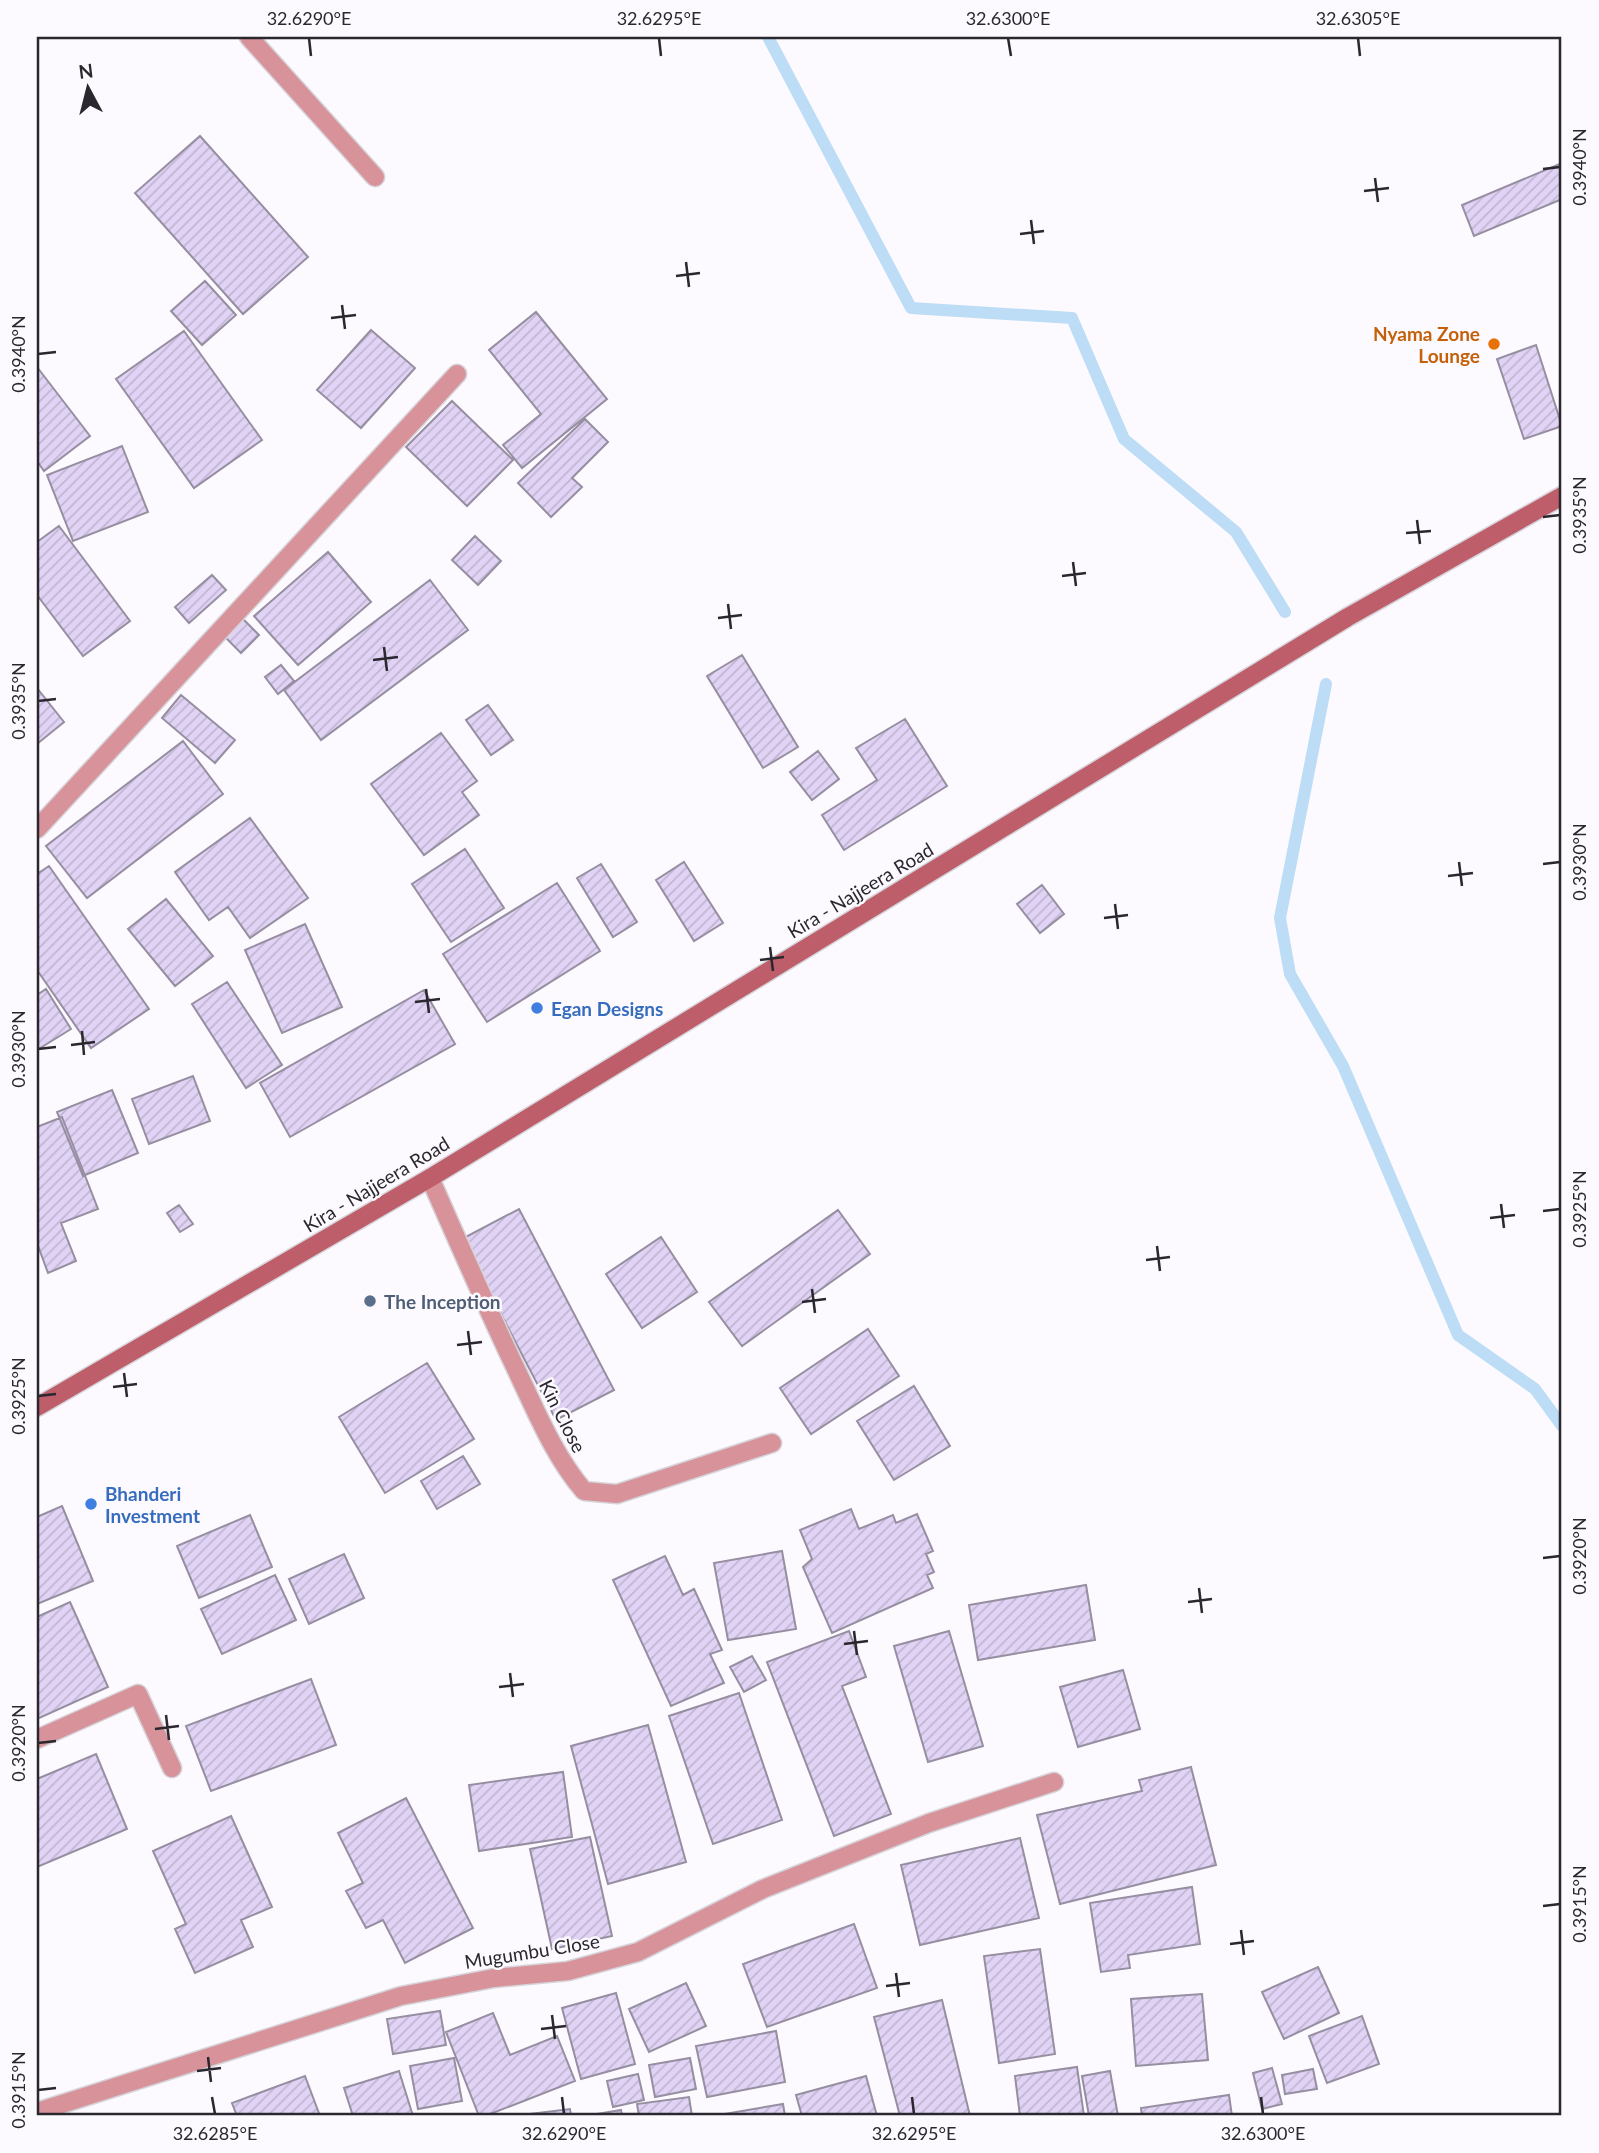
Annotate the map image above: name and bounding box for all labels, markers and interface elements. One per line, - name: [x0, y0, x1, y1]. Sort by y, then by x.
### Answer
- text: 32.6290°E: [267, 7, 351, 29]
- text: 32.6295°E: [617, 7, 701, 29]
- text: 32.6300°E: [966, 7, 1050, 29]
- text: 32.6305°E: [1316, 7, 1400, 29]
- north arrow: [52, 52, 122, 122]
- text: N: [77, 58, 95, 83]
- text: 0.3940°N: [1568, 128, 1590, 206]
- text: 0.3940°N: [7, 315, 29, 393]
- place label: Nyama Zone Lounge: [1373, 322, 1480, 367]
- marker: Nyama Zone Lounge: [1486, 336, 1502, 352]
- text: 0.3935°N: [1568, 476, 1590, 554]
- text: 0.3935°N: [7, 662, 29, 740]
- text: 0.3930°N: [1568, 823, 1590, 901]
- street label: Kira - Najjeera Road: [783, 837, 937, 943]
- place label: Egan Designs: [551, 997, 663, 1020]
- marker: Egan Designs: [529, 1000, 545, 1016]
- text: 0.3930°N: [7, 1010, 29, 1088]
- street label: Kira - Najjeera Road: [299, 1131, 453, 1237]
- text: 0.3925°N: [1568, 1170, 1590, 1248]
- place label: The Inception: [384, 1290, 501, 1313]
- marker: The Inception: [362, 1293, 378, 1309]
- text: 0.3925°N: [7, 1357, 29, 1435]
- street label: Kin Close: [535, 1376, 591, 1456]
- place label: Bhanderi Investment: [105, 1482, 200, 1527]
- marker: Bhanderi Investment: [83, 1496, 99, 1512]
- text: 0.3920°N: [1568, 1517, 1590, 1595]
- text: 0.3920°N: [7, 1704, 29, 1782]
- text: 0.3915°N: [1568, 1865, 1590, 1943]
- street label: Mugumbu Close: [463, 1929, 601, 1973]
- text: 0.3915°N: [7, 2051, 29, 2129]
- text: 32.6285°E: [173, 2122, 257, 2144]
- text: 32.6290°E: [522, 2122, 606, 2144]
- text: 32.6295°E: [872, 2122, 956, 2144]
- text: 32.6300°E: [1221, 2122, 1305, 2144]

